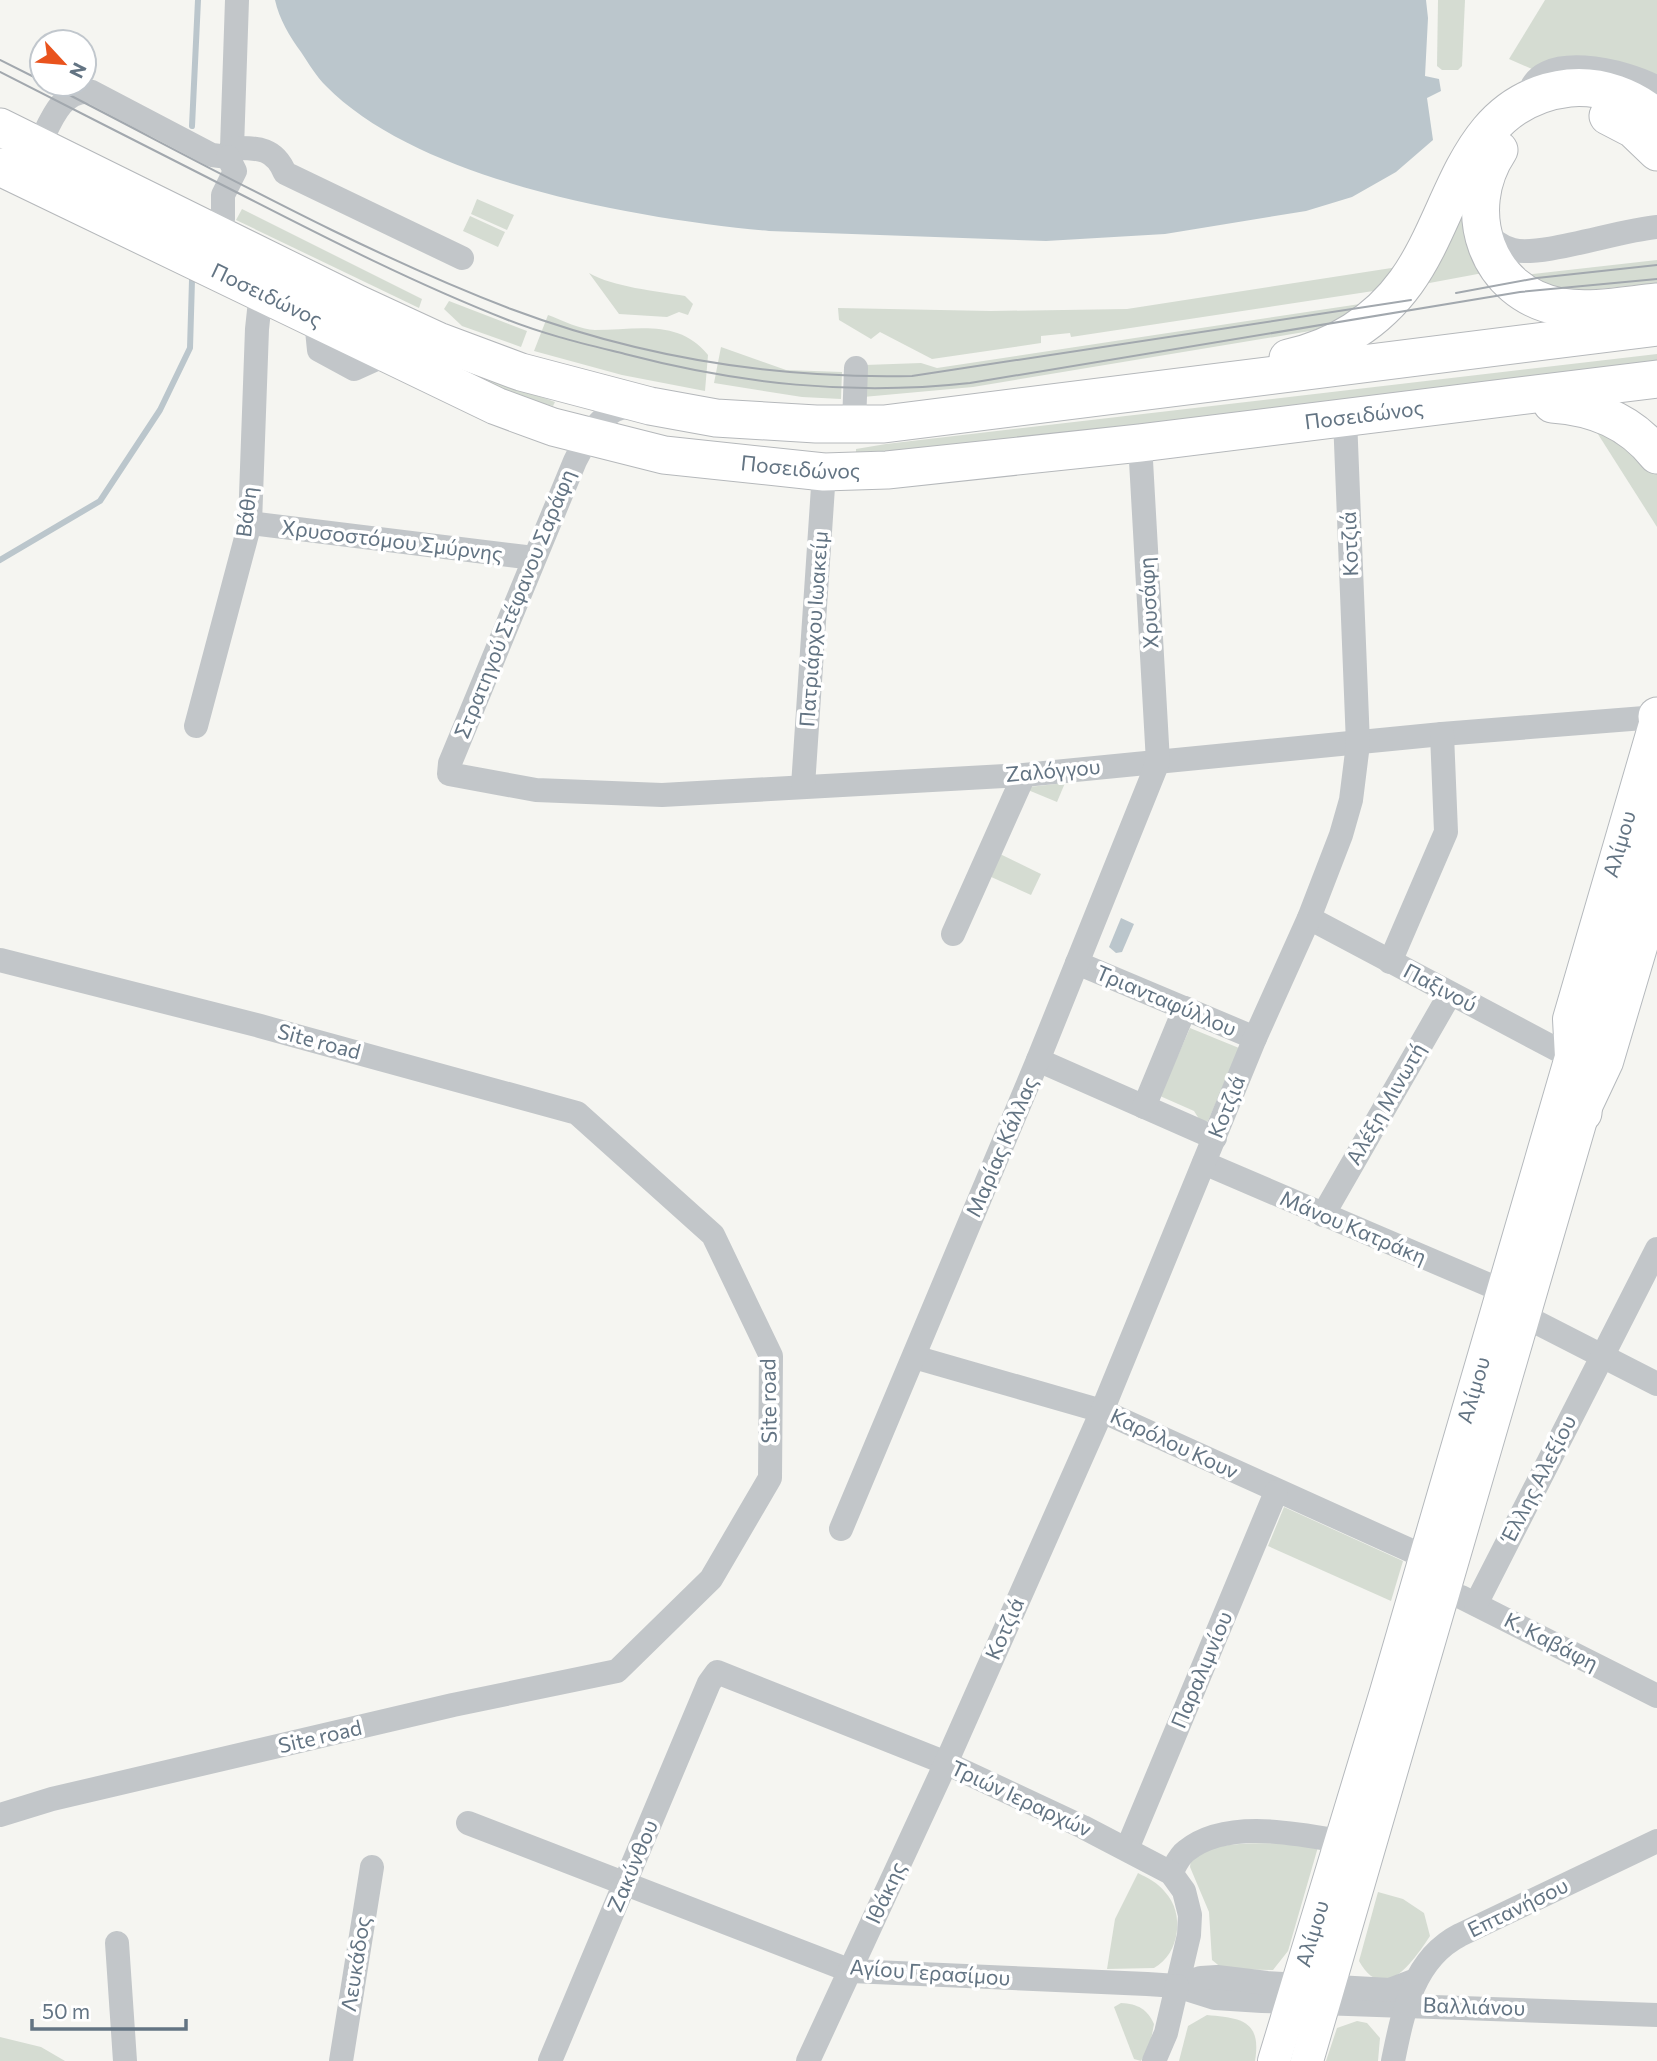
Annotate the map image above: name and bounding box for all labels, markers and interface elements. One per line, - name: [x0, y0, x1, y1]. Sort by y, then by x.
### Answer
- north arrow: [28, 28, 98, 98]
- text: N: [65, 59, 92, 82]
- street label: Ποσειδώνος: [208, 257, 327, 331]
- street label: Ποσειδώνος: [1303, 394, 1425, 434]
- street label: Ποσειδώνος: [740, 449, 861, 483]
- street label: Στρατηγού Στέφανου Σαράφη: [448, 465, 579, 741]
- street label: Βάθη: [230, 485, 261, 539]
- street label: Κοτζιά: [1335, 511, 1362, 577]
- street label: Χρυσοστόμου Σμύρνης: [280, 514, 504, 565]
- street label: Πατριάρχου Ιωακείμ: [793, 530, 832, 728]
- street label: Χρυσάφη: [1133, 557, 1162, 649]
- street label: Ζαλόγγου: [1004, 753, 1101, 786]
- street label: Αλίμου: [1597, 808, 1640, 880]
- street label: Παξινού: [1400, 957, 1481, 1016]
- street label: Τριανταφύλλου: [1093, 959, 1240, 1040]
- street label: Site road: [275, 1017, 364, 1064]
- street label: Αλέξη Μινωτή: [1340, 1038, 1430, 1169]
- street label: Μαρίας Κάλλας: [960, 1072, 1041, 1220]
- street label: Κοτζιά: [1202, 1072, 1249, 1141]
- street label: Μάνου Κατράκη: [1277, 1185, 1431, 1269]
- street label: Αλίμου: [1451, 1353, 1494, 1426]
- street label: Site road: [754, 1358, 781, 1444]
- street label: Καρόλου Κουν: [1107, 1402, 1243, 1483]
- street label: Έλλης Αλεξίου: [1494, 1411, 1580, 1548]
- street label: Κοτζιά: [979, 1594, 1028, 1663]
- street label: Κ. Καβάφη: [1501, 1606, 1603, 1675]
- street label: Παραλιμνίου: [1165, 1607, 1236, 1732]
- street label: Site road: [275, 1714, 364, 1757]
- street label: Τριών Ιεραρχών: [948, 1754, 1096, 1841]
- street label: Ζακύνθου: [601, 1816, 662, 1915]
- street label: Ιθάκης: [860, 1858, 910, 1927]
- street label: Επτανήσου: [1463, 1872, 1572, 1942]
- street label: Αλίμου: [1289, 1897, 1333, 1970]
- street label: Λευκάδος: [335, 1914, 374, 2013]
- street label: Αγίου Γερασίμου: [849, 1953, 1011, 1990]
- scale bar: [32, 1988, 186, 2032]
- street label: Βαλλιάνου: [1422, 1991, 1526, 2020]
- text: 50 m: [42, 1998, 90, 2023]

